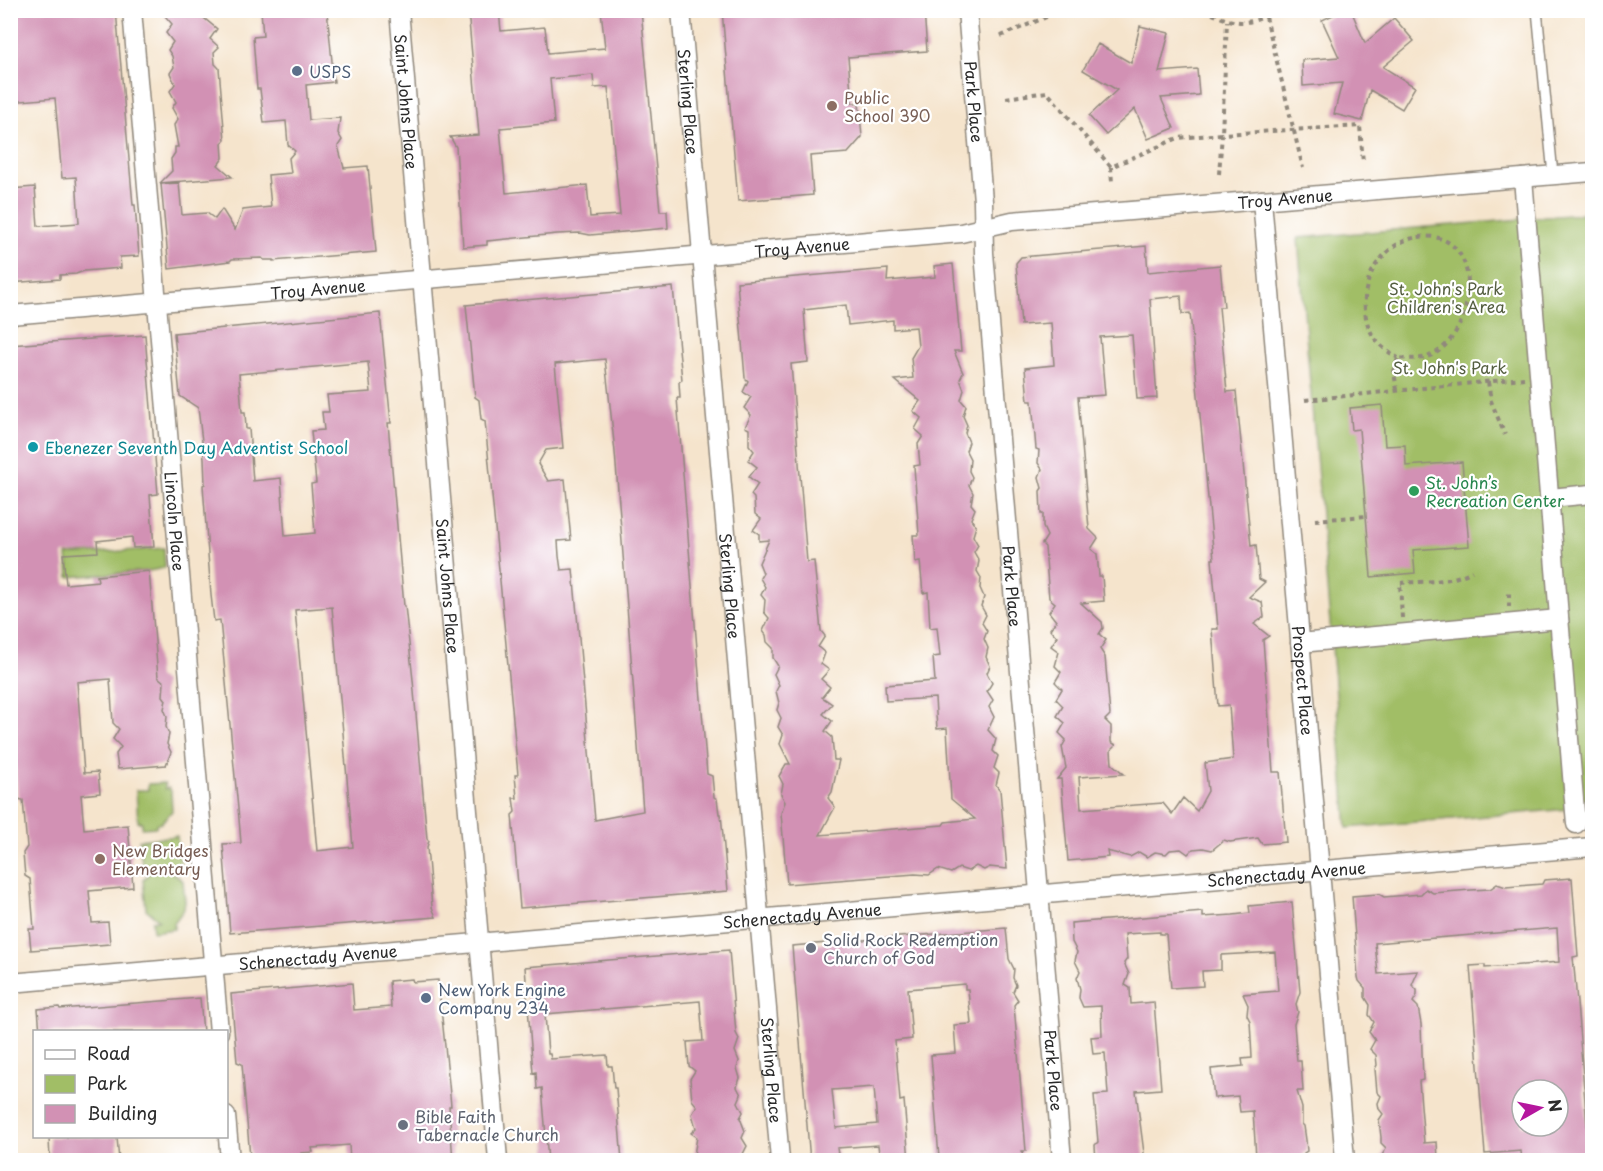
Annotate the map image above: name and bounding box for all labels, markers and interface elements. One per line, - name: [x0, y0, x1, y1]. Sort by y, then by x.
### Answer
- street label: Saint Johns Place: [389, 33, 425, 170]
- street label: Sterling Place: [672, 48, 705, 155]
- place label: USPS: [309, 59, 351, 83]
- street label: Park Place: [959, 60, 990, 143]
- marker: USPS: [290, 64, 304, 78]
- place label: Public School 390: [844, 85, 930, 127]
- marker: Public School 390: [825, 99, 839, 113]
- street label: Troy Avenue: [1237, 182, 1334, 214]
- street label: Troy Avenue: [753, 231, 851, 263]
- street label: Troy Avenue: [269, 272, 367, 305]
- park label: St. John's Park Children's Area: [1387, 276, 1505, 318]
- park label: St. John's Park: [1393, 355, 1507, 379]
- place label: Ebenezer Seventh Day Adventist School: [45, 435, 348, 459]
- marker: Ebenezer Seventh Day Adventist School: [26, 440, 40, 454]
- street label: Lincoln Place: [159, 470, 192, 572]
- place label: St. John’s Recreation Center: [1426, 470, 1565, 512]
- marker: St. John’s Recreation Center: [1407, 484, 1421, 498]
- street label: Saint Johns Place: [431, 517, 466, 654]
- street label: Sterling Place: [714, 532, 747, 640]
- street label: Park Place: [997, 544, 1028, 628]
- street label: Prospect Place: [1287, 624, 1320, 736]
- place label: New Bridges Elementary: [112, 838, 208, 880]
- marker: New Bridges Elementary: [93, 852, 107, 866]
- street label: Schenectady Avenue: [1206, 854, 1367, 892]
- street label: Schenectady Avenue: [722, 896, 883, 934]
- place label: Solid Rock Redemption Church of God: [823, 927, 998, 969]
- street label: Schenectady Avenue: [238, 938, 398, 975]
- marker: Solid Rock Redemption Church of God: [804, 941, 818, 955]
- place label: New York Engine Company 234: [438, 977, 566, 1019]
- marker: New York Engine Company 234: [419, 991, 433, 1005]
- street label: Sterling Place: [756, 1016, 789, 1124]
- street label: Park Place: [1039, 1029, 1070, 1112]
- legend: [33, 1030, 228, 1138]
- text: Road: [87, 1039, 131, 1066]
- text: Park: [87, 1069, 127, 1096]
- north arrow: [1510, 1078, 1570, 1138]
- text: N: [1543, 1097, 1569, 1114]
- text: Building: [87, 1099, 157, 1126]
- place label: Bible Faith Tabernacle Church: [415, 1104, 559, 1146]
- marker: Bible Faith Tabernacle Church: [396, 1118, 410, 1132]

